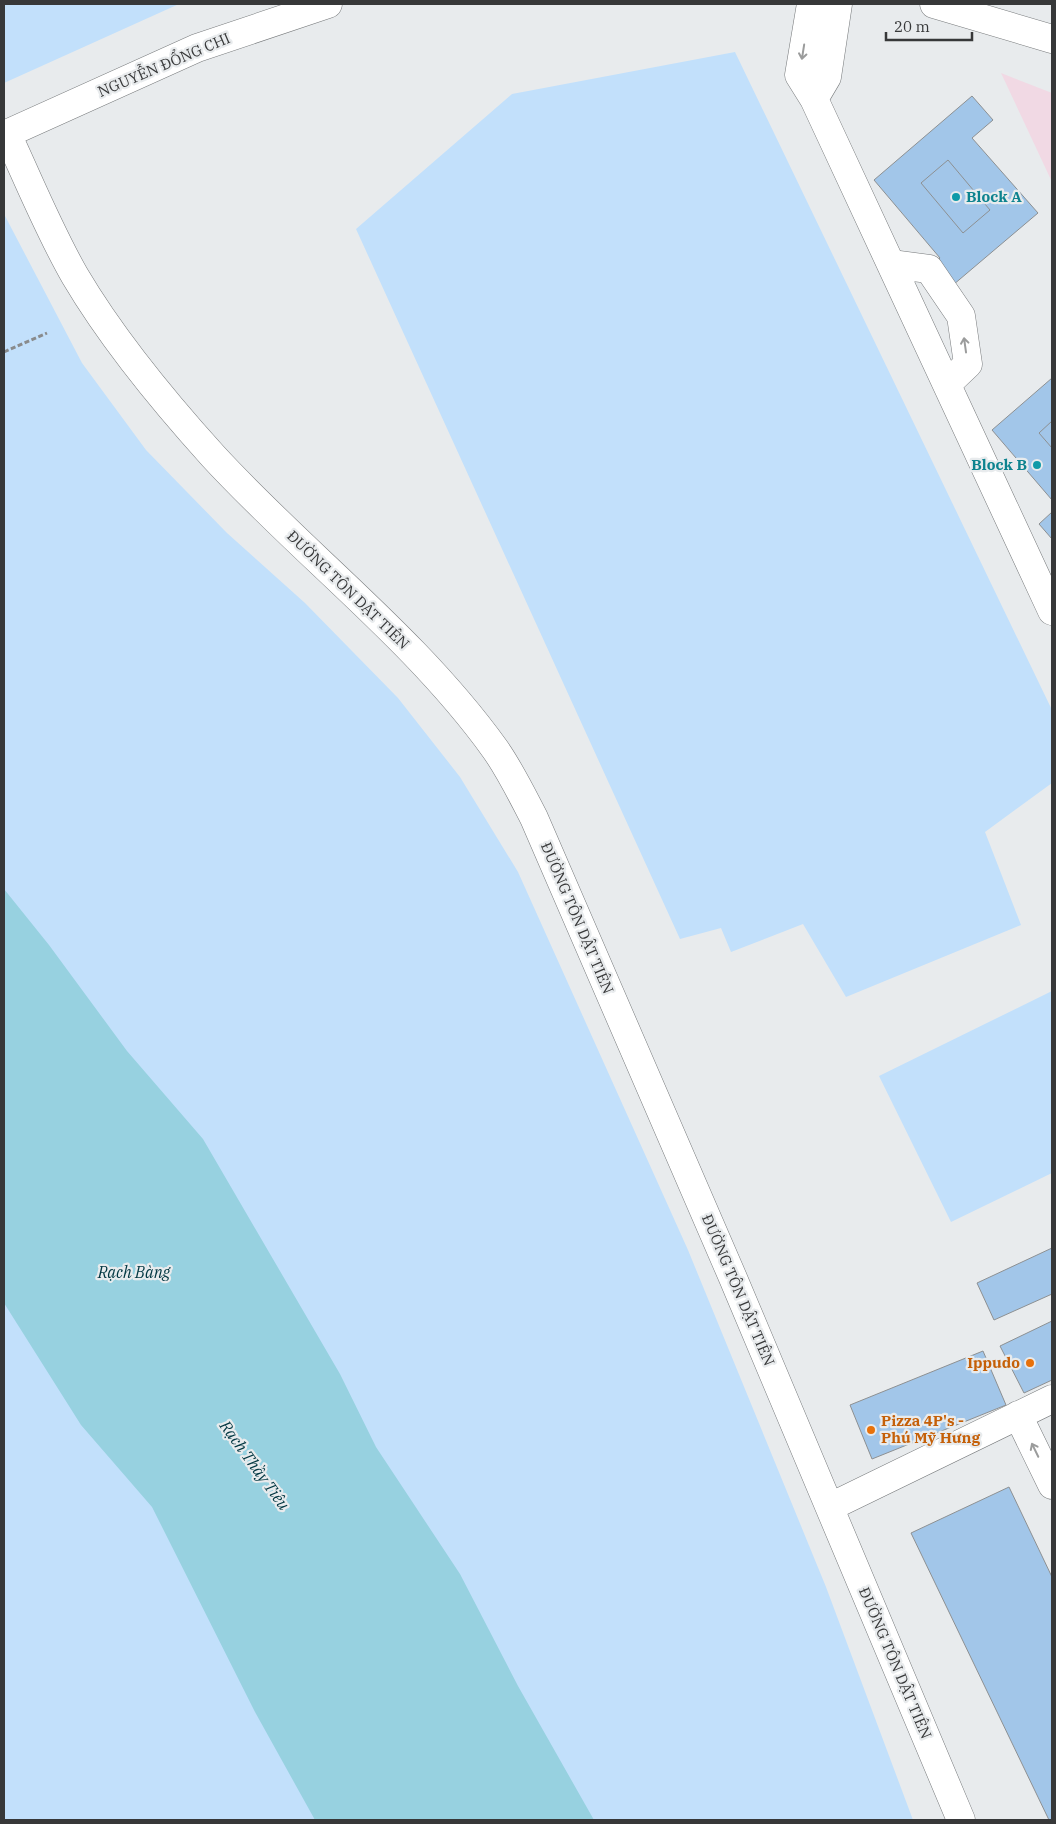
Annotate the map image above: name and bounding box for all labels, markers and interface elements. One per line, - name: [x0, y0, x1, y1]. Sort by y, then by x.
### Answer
- scale bar: [886, 10, 972, 42]
- text: 20 m: [894, 17, 930, 36]
- street label: NGUYỄN ĐỔNG CHI: [94, 27, 233, 101]
- one-way arrow: [798, 44, 808, 60]
- place label: Block A: [966, 187, 1022, 206]
- marker: Block A: [950, 191, 962, 203]
- one-way arrow: [960, 337, 970, 353]
- place label: Block B: [971, 455, 1027, 474]
- marker: Block B: [1031, 459, 1043, 471]
- street label: ĐƯỜNG TÔN DẬT TIÊN: [283, 526, 414, 653]
- street label: ĐƯỜNG TÔN DẬT TIÊN: [537, 839, 618, 997]
- street label: ĐƯỜNG TÔN DẬT TIÊN: [698, 1211, 779, 1369]
- water label: Rạch Bàng: [97, 1262, 171, 1282]
- place label: Ippudo: [967, 1353, 1020, 1372]
- marker: Ippudo: [1024, 1357, 1036, 1369]
- place label: Pizza 4P's - Phú Mỹ Hưng: [881, 1411, 980, 1447]
- water label: Rạch Thầy Tiêu: [215, 1416, 294, 1514]
- marker: Pizza 4P's - Phú Mỹ Hưng: [865, 1424, 877, 1436]
- one-way arrow: [1030, 1443, 1039, 1458]
- street label: ĐƯỜNG TÔN DẬT TIÊN: [855, 1584, 936, 1742]

